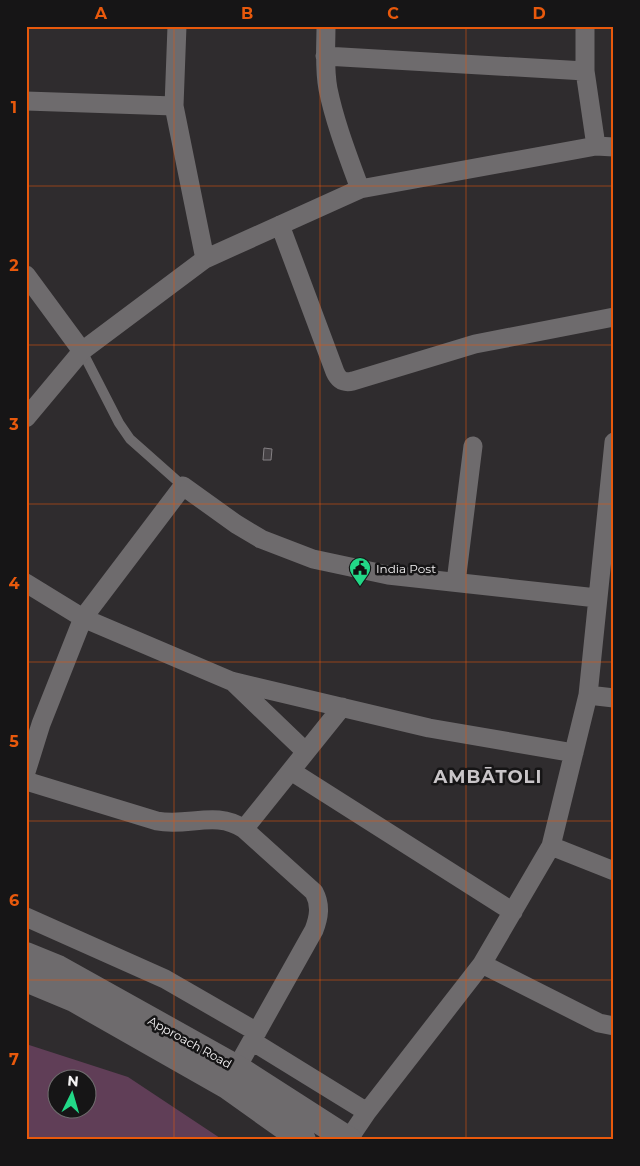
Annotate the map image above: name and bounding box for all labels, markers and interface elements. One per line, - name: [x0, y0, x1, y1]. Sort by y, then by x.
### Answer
- text: A: [94, 4, 108, 23]
- text: B: [241, 4, 253, 23]
- text: C: [387, 4, 399, 23]
- text: D: [532, 4, 546, 23]
- text: 1: [11, 98, 17, 117]
- text: 2: [9, 256, 19, 275]
- text: 3: [8, 415, 19, 434]
- public building icon: India Post: [348, 556, 372, 587]
- place label: India Post: [376, 561, 436, 576]
- text: 4: [8, 574, 20, 593]
- text: 5: [9, 732, 19, 751]
- district label: AMBĀTOLI: [433, 766, 542, 788]
- text: 6: [9, 891, 19, 910]
- street label: Approach Road: [146, 1013, 234, 1071]
- text: 7: [9, 1050, 19, 1069]
- north arrow: [48, 1068, 98, 1118]
- text: N: [67, 1072, 80, 1091]

